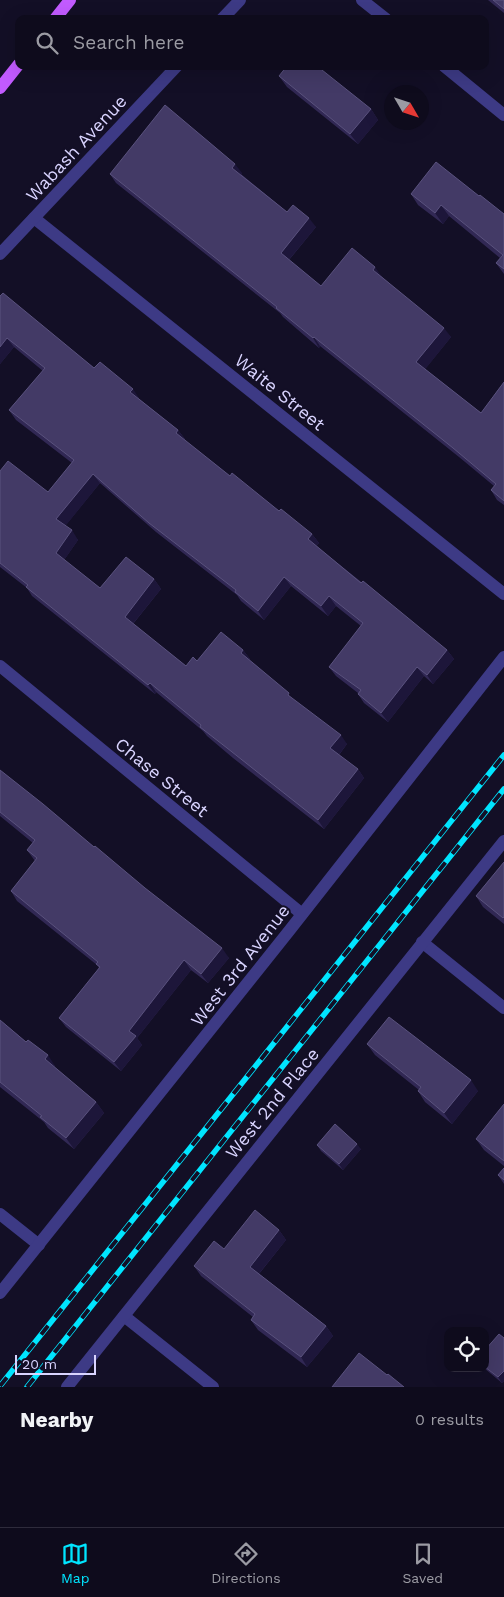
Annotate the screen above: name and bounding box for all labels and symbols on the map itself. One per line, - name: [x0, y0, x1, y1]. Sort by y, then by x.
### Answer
- north arrow: [384, 85, 429, 130]
- street label: Wabash Avenue: [21, 90, 131, 206]
- street label: Waite Street: [231, 349, 330, 435]
- street label: Chase Street: [111, 733, 213, 821]
- street label: West 3rd Avenue: [186, 900, 294, 1030]
- street label: West 2nd Place: [221, 1043, 323, 1163]
- scale bar: [15, 1352, 96, 1375]

